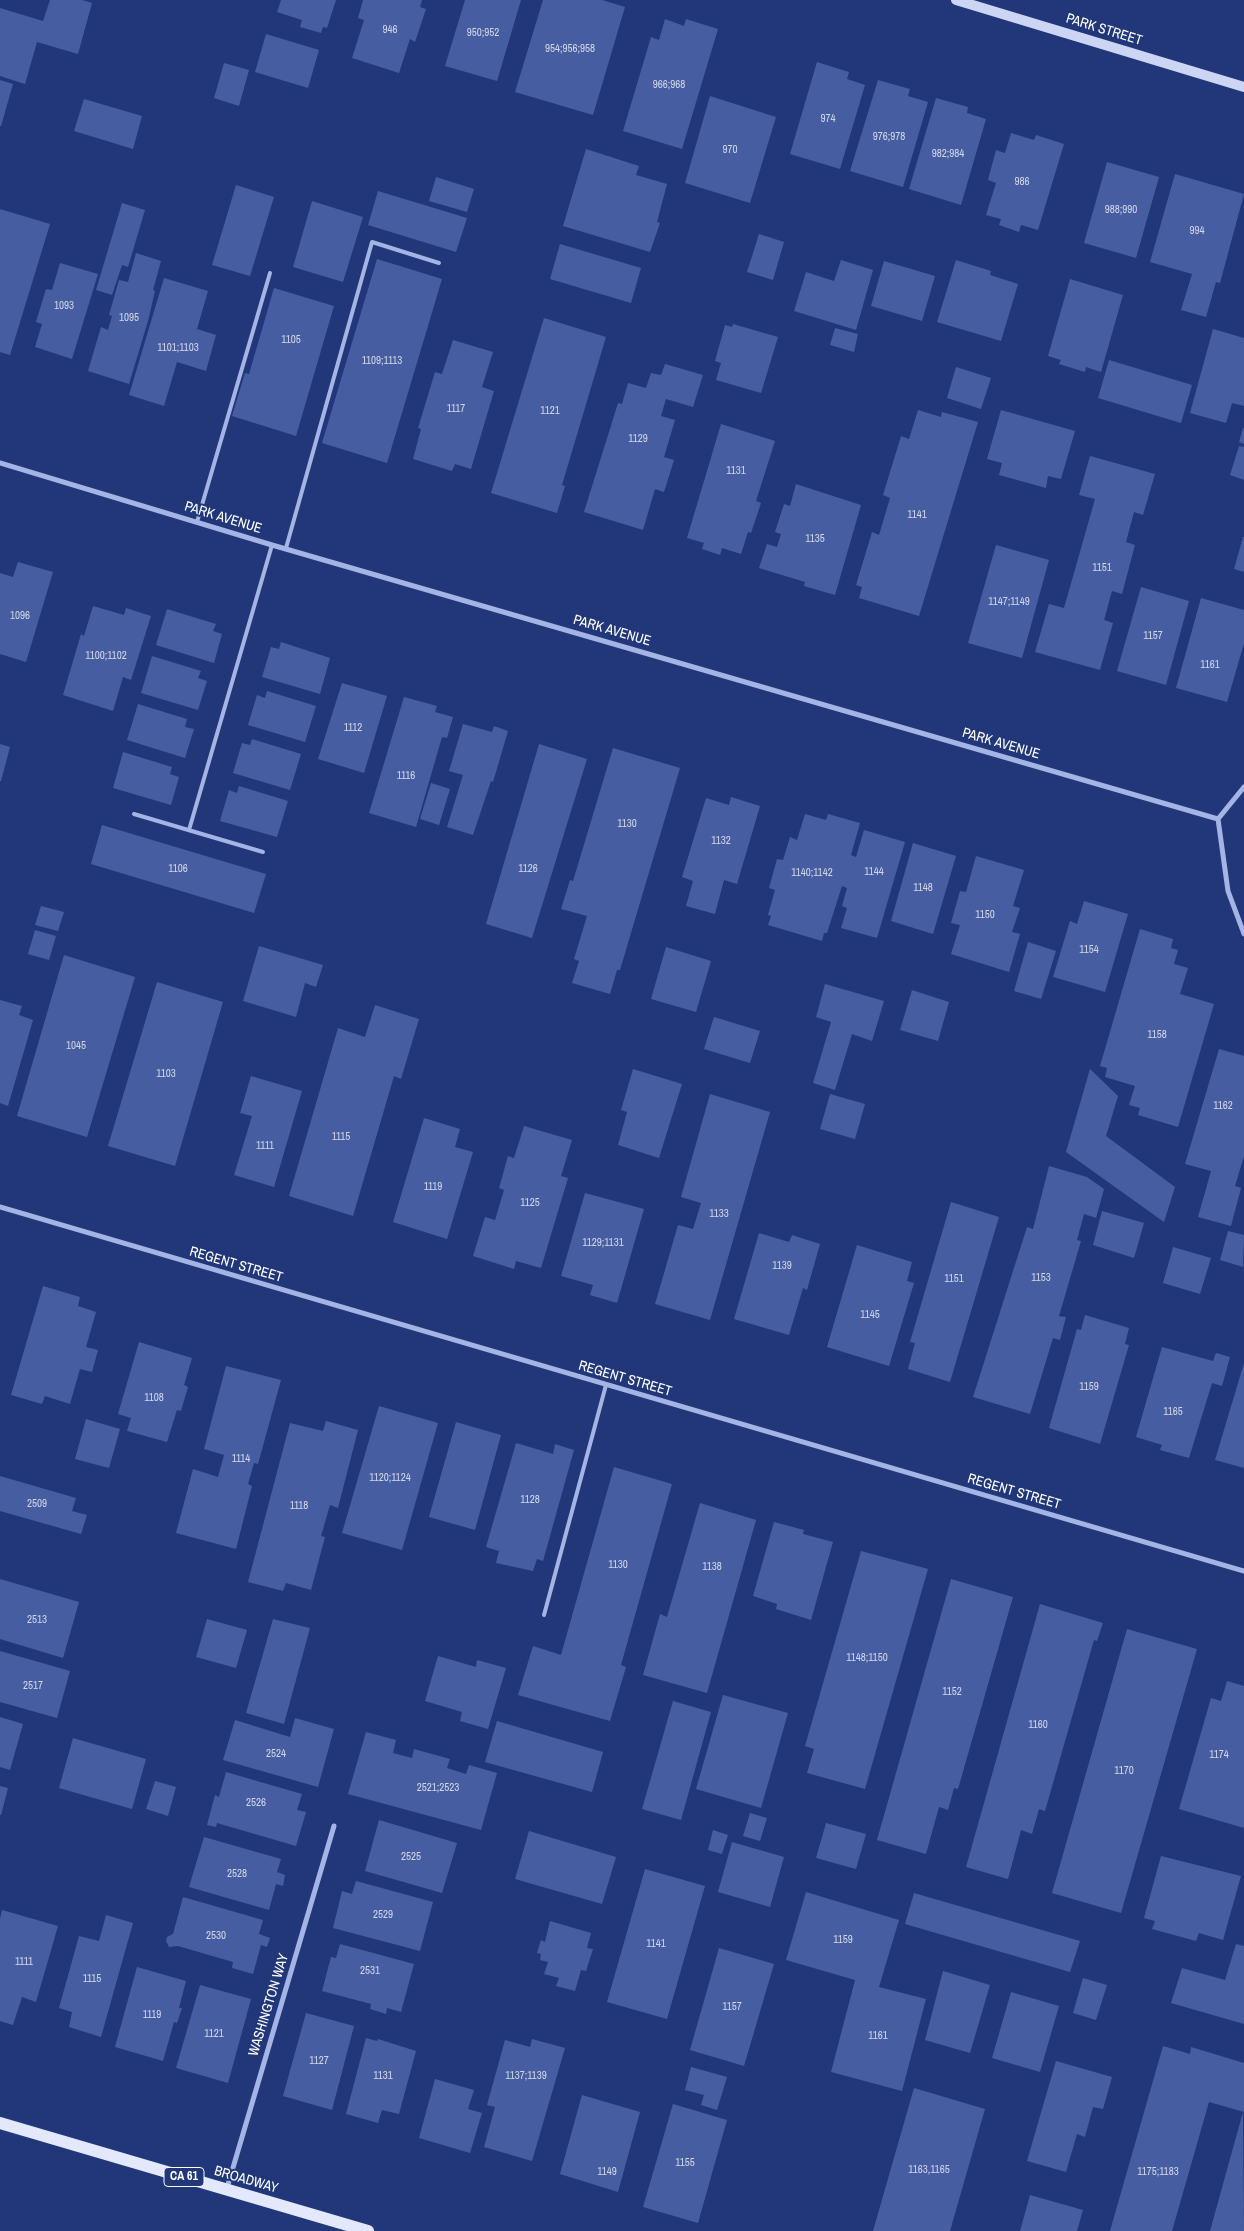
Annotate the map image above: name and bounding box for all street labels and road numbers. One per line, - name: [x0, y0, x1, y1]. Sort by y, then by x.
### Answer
- street label: PARK STREET: [1064, 10, 1144, 50]
- street label: PARK AVENUE: [182, 498, 264, 538]
- street label: PARK AVENUE: [571, 612, 653, 650]
- street label: PARK AVENUE: [960, 725, 1042, 763]
- street label: REGENT STREET: [187, 1244, 285, 1286]
- street label: REGENT STREET: [576, 1358, 674, 1400]
- street label: REGENT STREET: [965, 1471, 1063, 1513]
- street label: WASHINGTON WAY: [245, 1952, 293, 2058]
- street label: BROADWAY: [212, 2163, 280, 2197]
- road number: CA 61: [164, 2168, 204, 2186]

